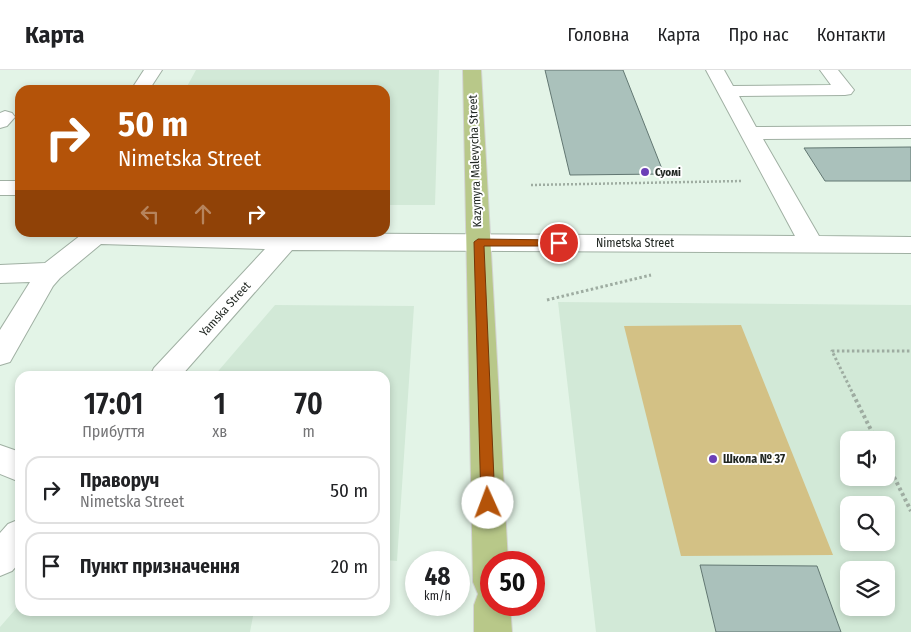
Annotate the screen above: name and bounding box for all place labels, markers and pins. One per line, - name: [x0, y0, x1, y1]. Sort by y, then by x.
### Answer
- marker: Суомі: [639, 166, 651, 178]
- place label: Суомі: [655, 166, 681, 179]
- pin: [538, 222, 580, 264]
- place label: Школа № 37: [723, 452, 785, 466]
- marker: Школа № 37: [707, 453, 719, 465]

